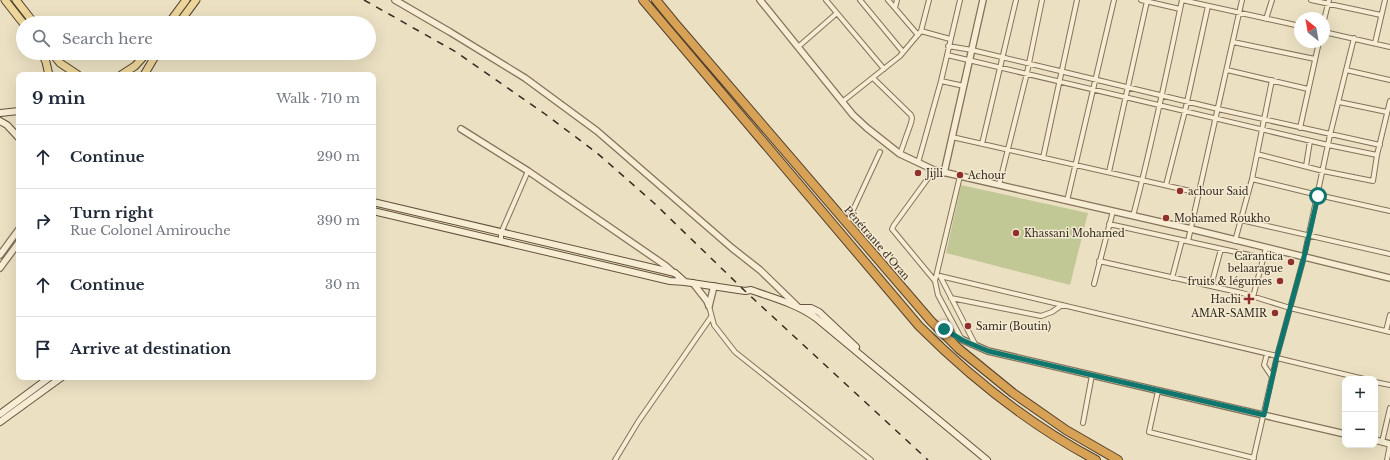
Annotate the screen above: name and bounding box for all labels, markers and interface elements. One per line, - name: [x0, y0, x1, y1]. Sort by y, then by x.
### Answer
- north arrow: [1294, 12, 1330, 48]
- search box: [16, 16, 376, 60]
- icon: search: [30, 27, 52, 49]
- text: Search here: [62, 29, 153, 48]
- text: 9 min: [32, 88, 85, 109]
- text: Walk · 710 m: [276, 90, 360, 107]
- icon: ahead: [32, 146, 54, 168]
- text: Continue: [70, 147, 145, 166]
- text: 290 m: [317, 148, 360, 165]
- place label: Jijli: [924, 167, 944, 180]
- marker: Jijli: [913, 168, 923, 178]
- place label: Achour: [967, 169, 1006, 182]
- marker: Achour: [955, 170, 965, 180]
- place label: achour Said: [1188, 185, 1249, 198]
- marker: achour Said: [1175, 186, 1185, 196]
- route start: [1309, 187, 1327, 205]
- text: Turn right: [70, 203, 153, 222]
- street label: Pénétrante d'Oran: [841, 203, 913, 283]
- icon: right: [32, 210, 54, 232]
- text: 390 m: [317, 212, 360, 229]
- place label: Mohamed Roukho: [1174, 212, 1271, 225]
- marker: Mohamed Roukho: [1161, 213, 1171, 223]
- text: Rue Colonel Amirouche: [70, 222, 231, 239]
- place label: Khassani Mohamed: [1024, 227, 1125, 240]
- marker: Khassani Mohamed: [1011, 228, 1021, 238]
- place label: Carantica belaarague: [1227, 250, 1283, 275]
- marker: Carantica belaarague: [1286, 257, 1296, 267]
- icon: ahead: [32, 274, 54, 296]
- text: Continue: [70, 275, 145, 294]
- place label: fruits & légumes: [1187, 275, 1272, 288]
- text: 30 m: [325, 276, 360, 293]
- marker: fruits & légumes: [1275, 276, 1285, 286]
- place label: Hachi: [1211, 293, 1242, 306]
- marker: Hachi: [1244, 294, 1254, 304]
- place label: AMAR-SAMIR: [1190, 307, 1268, 320]
- marker: AMAR-SAMIR: [1270, 308, 1280, 318]
- route end: [935, 320, 953, 338]
- place label: Samir (Boutin): [976, 320, 1051, 333]
- marker: Samir (Boutin): [963, 321, 973, 331]
- icon: arrive: [32, 338, 54, 360]
- text: Arrive at destination: [70, 339, 231, 358]
- map controls: [1342, 376, 1378, 448]
- button: +: [1342, 376, 1378, 412]
- button: −: [1342, 412, 1378, 448]

